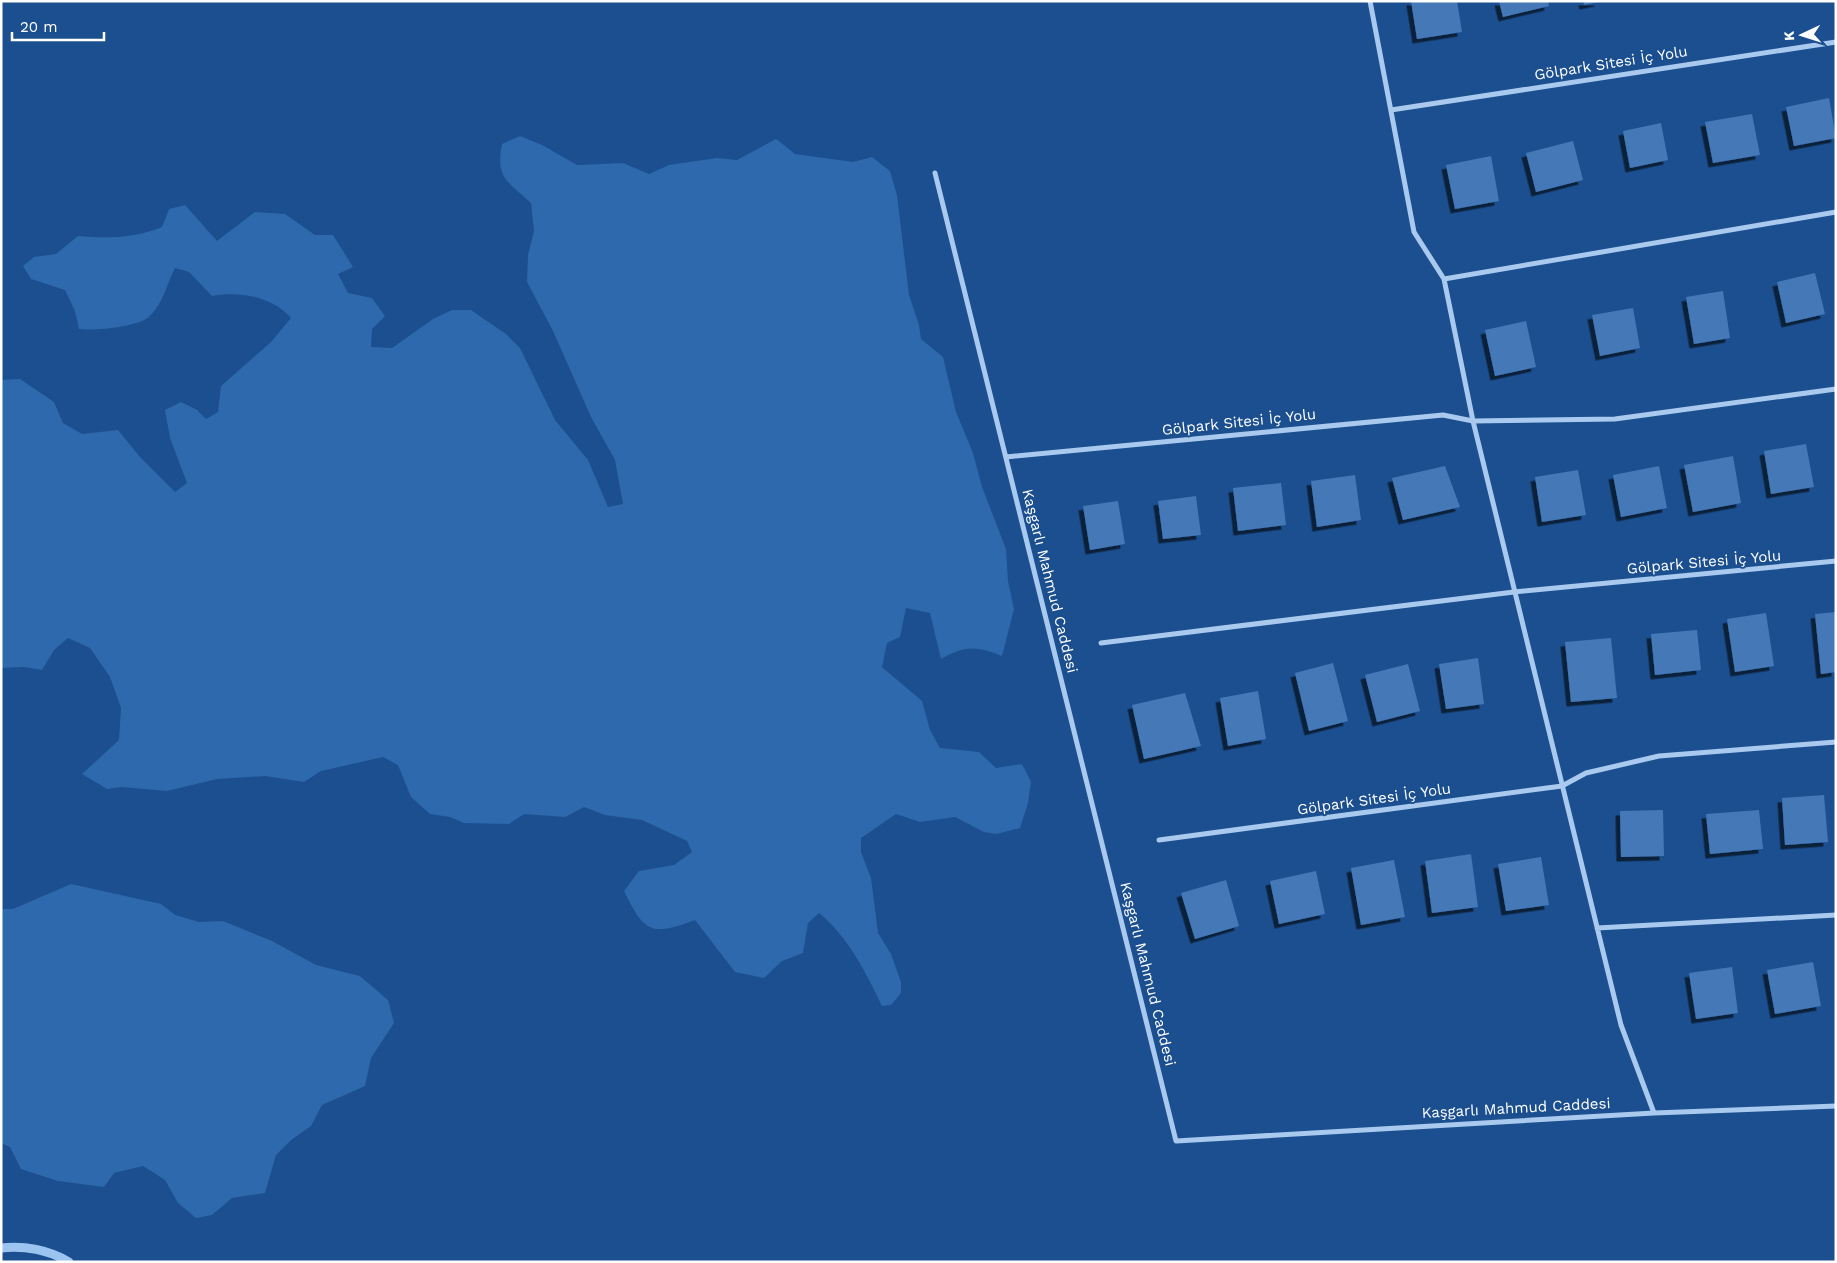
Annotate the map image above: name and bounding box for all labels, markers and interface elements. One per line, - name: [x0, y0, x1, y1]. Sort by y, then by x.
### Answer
- scale bar: [12, 10, 105, 42]
- north arrow: [1777, 10, 1827, 60]
- text: 20 m: [20, 18, 58, 36]
- text: K: [1781, 30, 1797, 41]
- street label: Gölpark Sitesi İç Yolu: [1533, 42, 1689, 84]
- street label: Gölpark Sitesi İç Yolu: [1161, 405, 1317, 439]
- street label: Kaşgarlı Mahmud Caddesi: [1018, 487, 1082, 675]
- street label: Gölpark Sitesi İç Yolu: [1626, 546, 1782, 578]
- street label: Gölpark Sitesi İç Yolu: [1296, 779, 1452, 819]
- street label: Kaşgarlı Mahmud Caddesi: [1116, 880, 1180, 1068]
- street label: Kaşgarlı Mahmud Caddesi: [1421, 1094, 1611, 1122]

